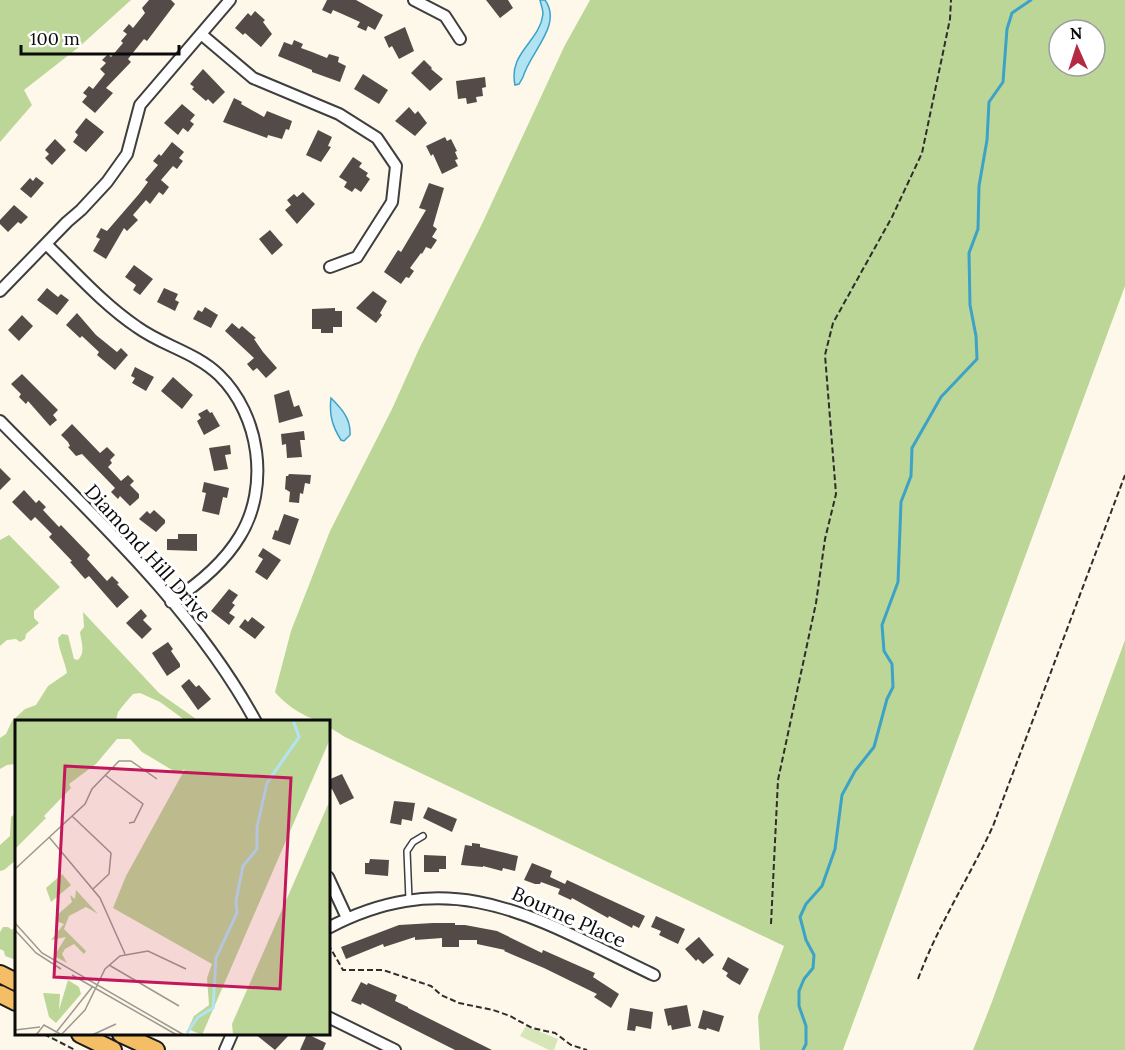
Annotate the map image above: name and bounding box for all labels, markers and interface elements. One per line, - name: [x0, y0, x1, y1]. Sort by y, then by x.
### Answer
- scale bar: [21, 18, 178, 56]
- north arrow: [1047, 18, 1107, 78]
- text: N: [1070, 23, 1083, 43]
- text: 100 m: [30, 27, 80, 50]
- street label: Diamond Hill Drive: [80, 479, 217, 627]
- inset map: [15, 720, 330, 1035]
- street label: Bourne Place: [508, 880, 630, 953]

